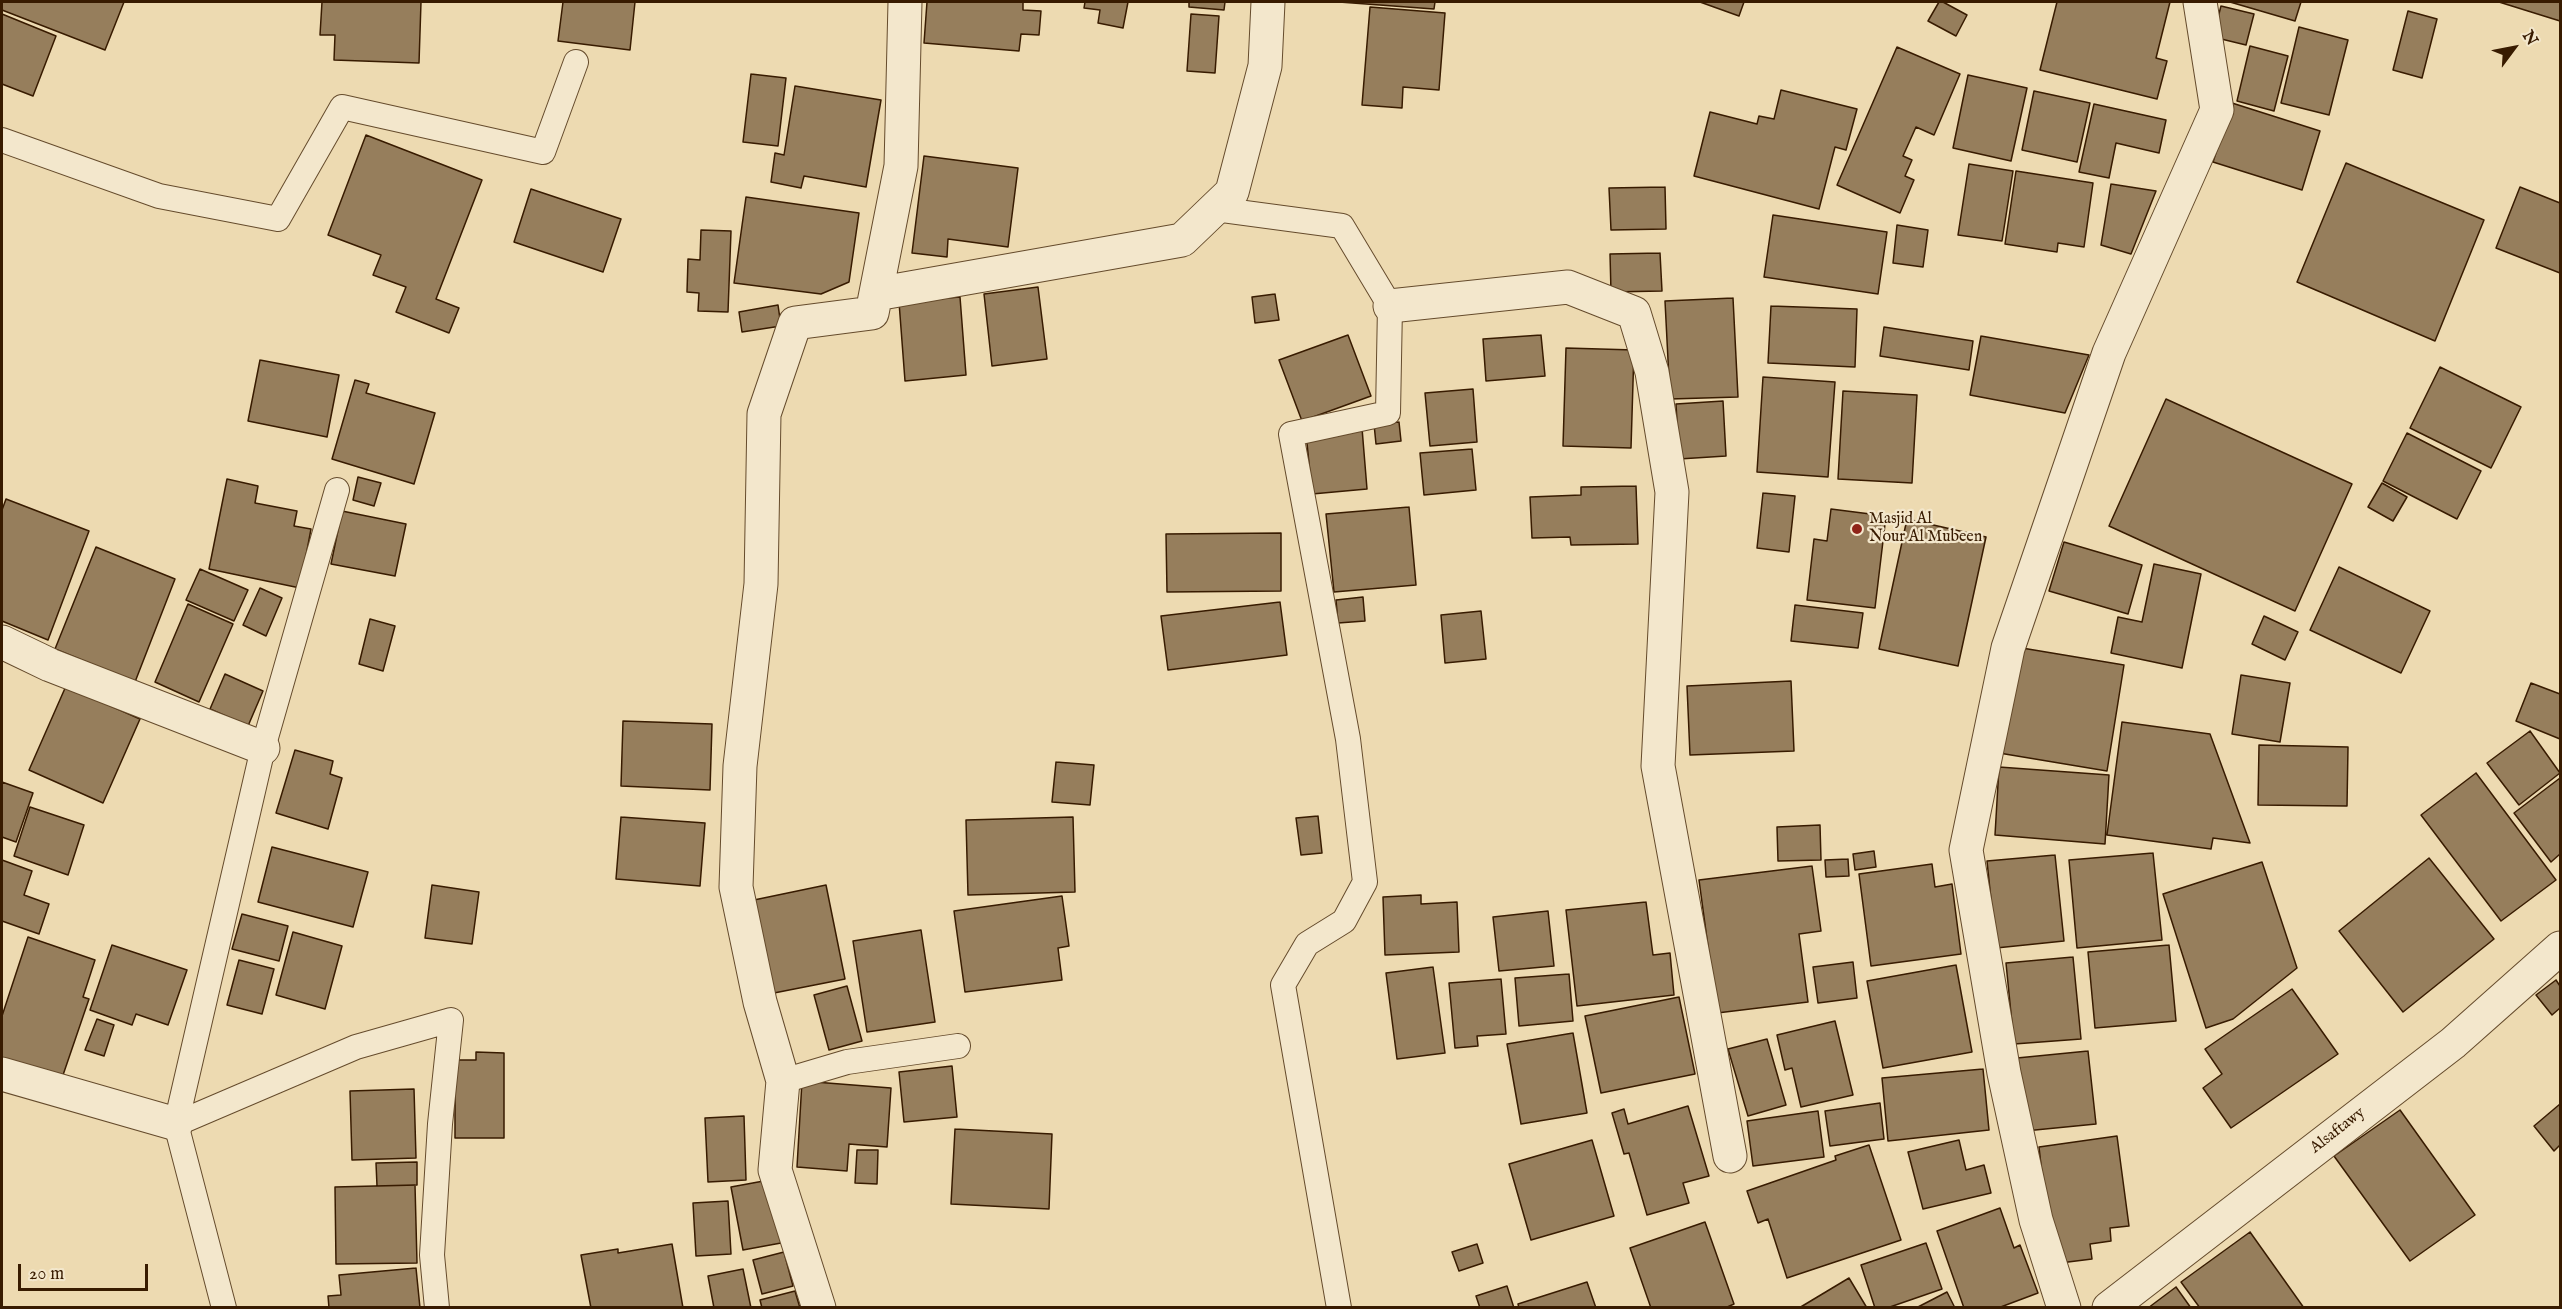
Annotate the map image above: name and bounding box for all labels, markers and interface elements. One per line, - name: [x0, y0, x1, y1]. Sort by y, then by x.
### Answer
- north arrow: [2484, 18, 2544, 78]
- text: N: [2517, 27, 2541, 50]
- place label: Masjid Al Nour Al Mubeen: [1869, 510, 1982, 548]
- marker: Masjid Al Nour Al Mubeen: [1850, 522, 1864, 536]
- street label: Alsaftawy: [2307, 1104, 2369, 1158]
- scale bar: [21, 1252, 152, 1290]
- text: 20 m: [29, 1263, 64, 1286]

